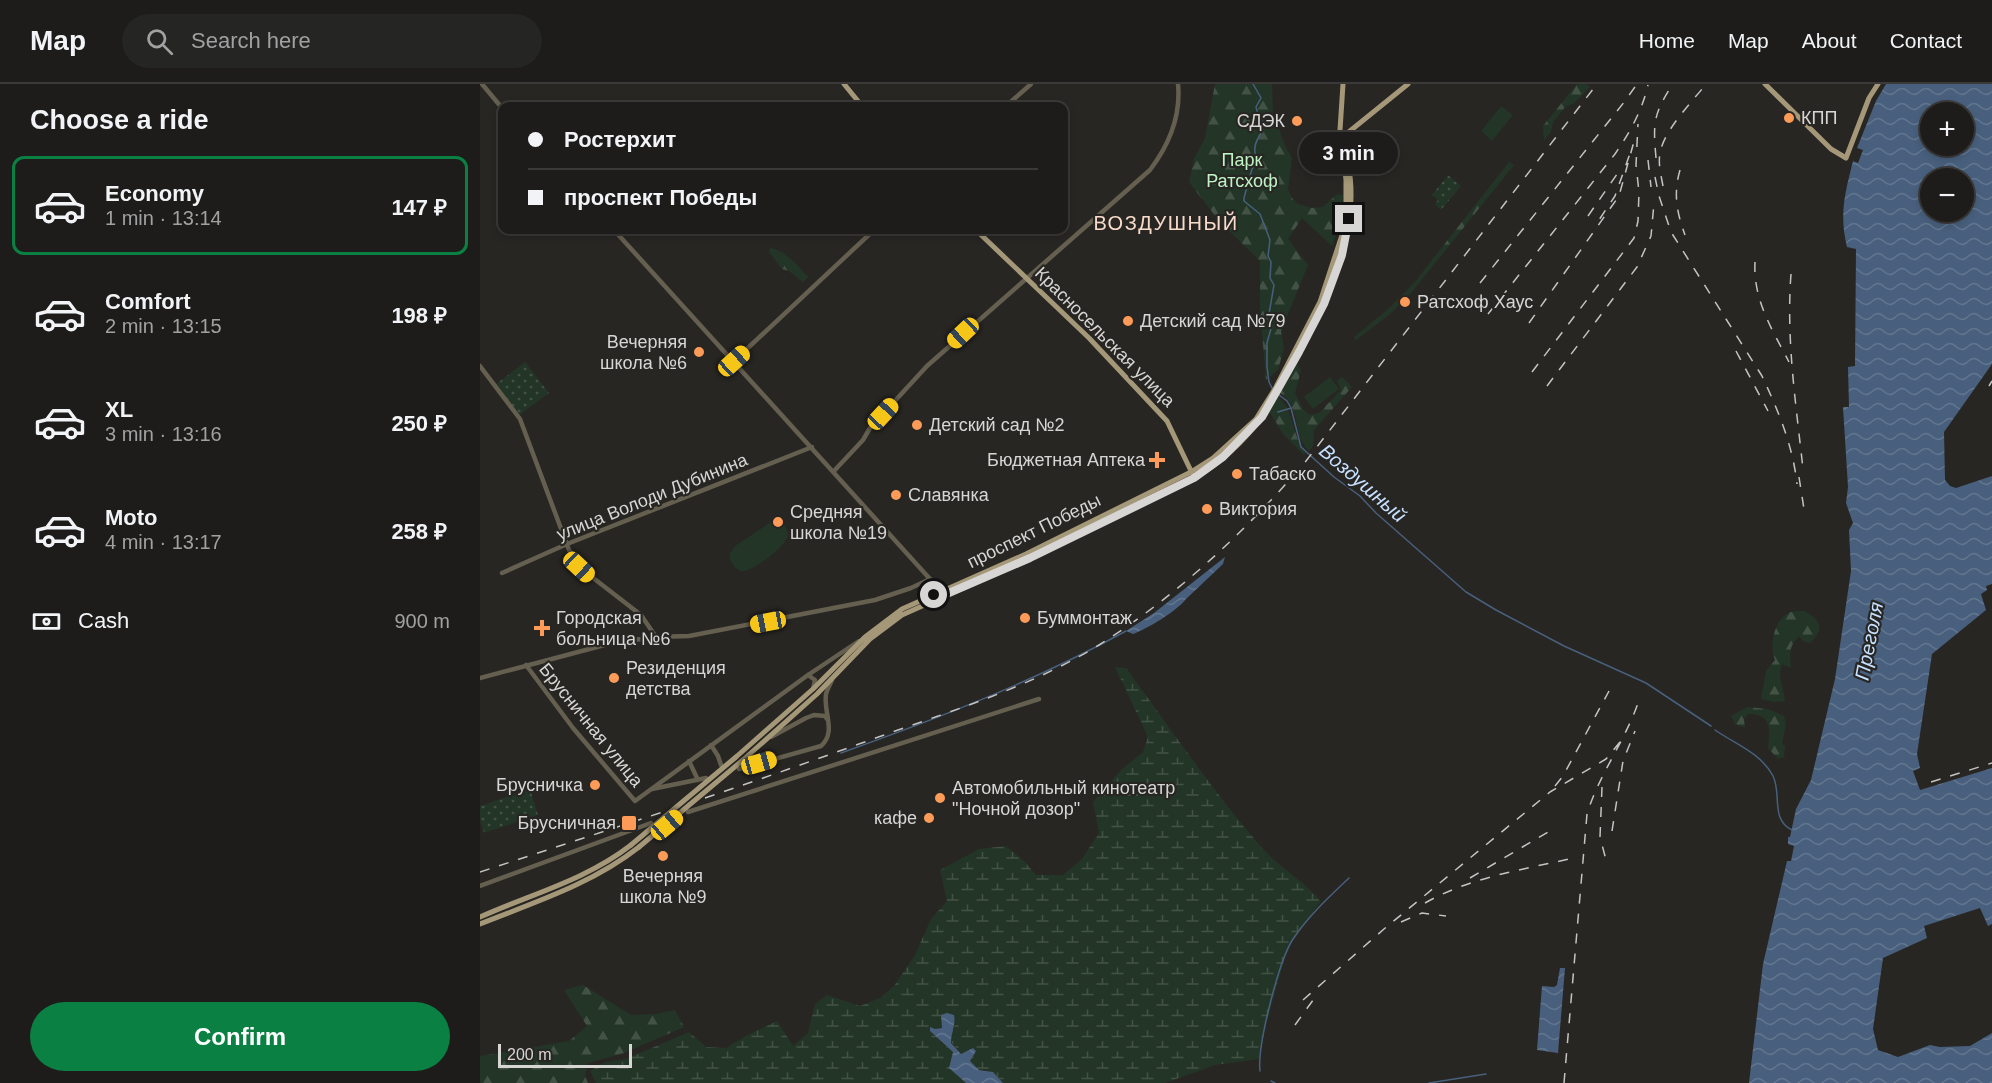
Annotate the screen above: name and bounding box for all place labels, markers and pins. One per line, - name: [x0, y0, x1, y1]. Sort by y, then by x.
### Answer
- place label: КПП: [1801, 108, 1837, 128]
- place label: СДЭК: [1237, 111, 1286, 131]
- marker: КПП: [1782, 111, 1796, 125]
- marker: СДЭК: [1290, 114, 1304, 128]
- place label: Ратсхоф Хаус: [1417, 292, 1533, 312]
- marker: Ратсхоф Хаус: [1398, 295, 1412, 309]
- place label: Детский сад №79: [1140, 311, 1285, 331]
- marker: Детский сад №79: [1121, 314, 1135, 328]
- place label: Вечерняя школа №6: [600, 332, 687, 373]
- marker: Вечерняя школа №6: [692, 345, 706, 359]
- place label: Детский сад №2: [929, 415, 1064, 435]
- marker: Детский сад №2: [910, 418, 924, 432]
- place label: Бюджетная Аптека: [987, 450, 1146, 470]
- marker: Бюджетная Аптека: [1150, 453, 1164, 467]
- place label: Табаско: [1249, 464, 1316, 484]
- marker: Табаско: [1230, 467, 1244, 481]
- place label: Славянка: [908, 485, 990, 505]
- marker: Славянка: [889, 488, 903, 502]
- place label: Виктория: [1219, 499, 1297, 519]
- place label: Средняя школа №19: [790, 502, 887, 543]
- marker: Виктория: [1200, 502, 1214, 516]
- marker: Средняя школа №19: [771, 515, 785, 529]
- place label: Городская больница №6: [556, 608, 670, 649]
- place label: Буммонтаж: [1037, 608, 1132, 628]
- marker: Буммонтаж: [1018, 611, 1032, 625]
- marker: Городская больница №6: [533, 619, 551, 637]
- place label: Резиденция детства: [626, 658, 726, 699]
- marker: Резиденция детства: [607, 671, 621, 685]
- place label: Брусничка: [496, 775, 584, 795]
- marker: Брусничка: [588, 778, 602, 792]
- place label: Автомобильный кинотеатр "Ночной дозор": [952, 778, 1175, 819]
- marker: Автомобильный кинотеатр "Ночной дозор": [933, 791, 947, 805]
- place label: кафе: [874, 808, 917, 828]
- marker: кафе: [922, 811, 936, 825]
- place label: Брусничная: [518, 813, 616, 833]
- marker: Брусничная: [620, 814, 638, 832]
- marker: Вечерняя школа №9: [656, 849, 670, 863]
- place label: Вечерняя школа №9: [620, 866, 706, 907]

